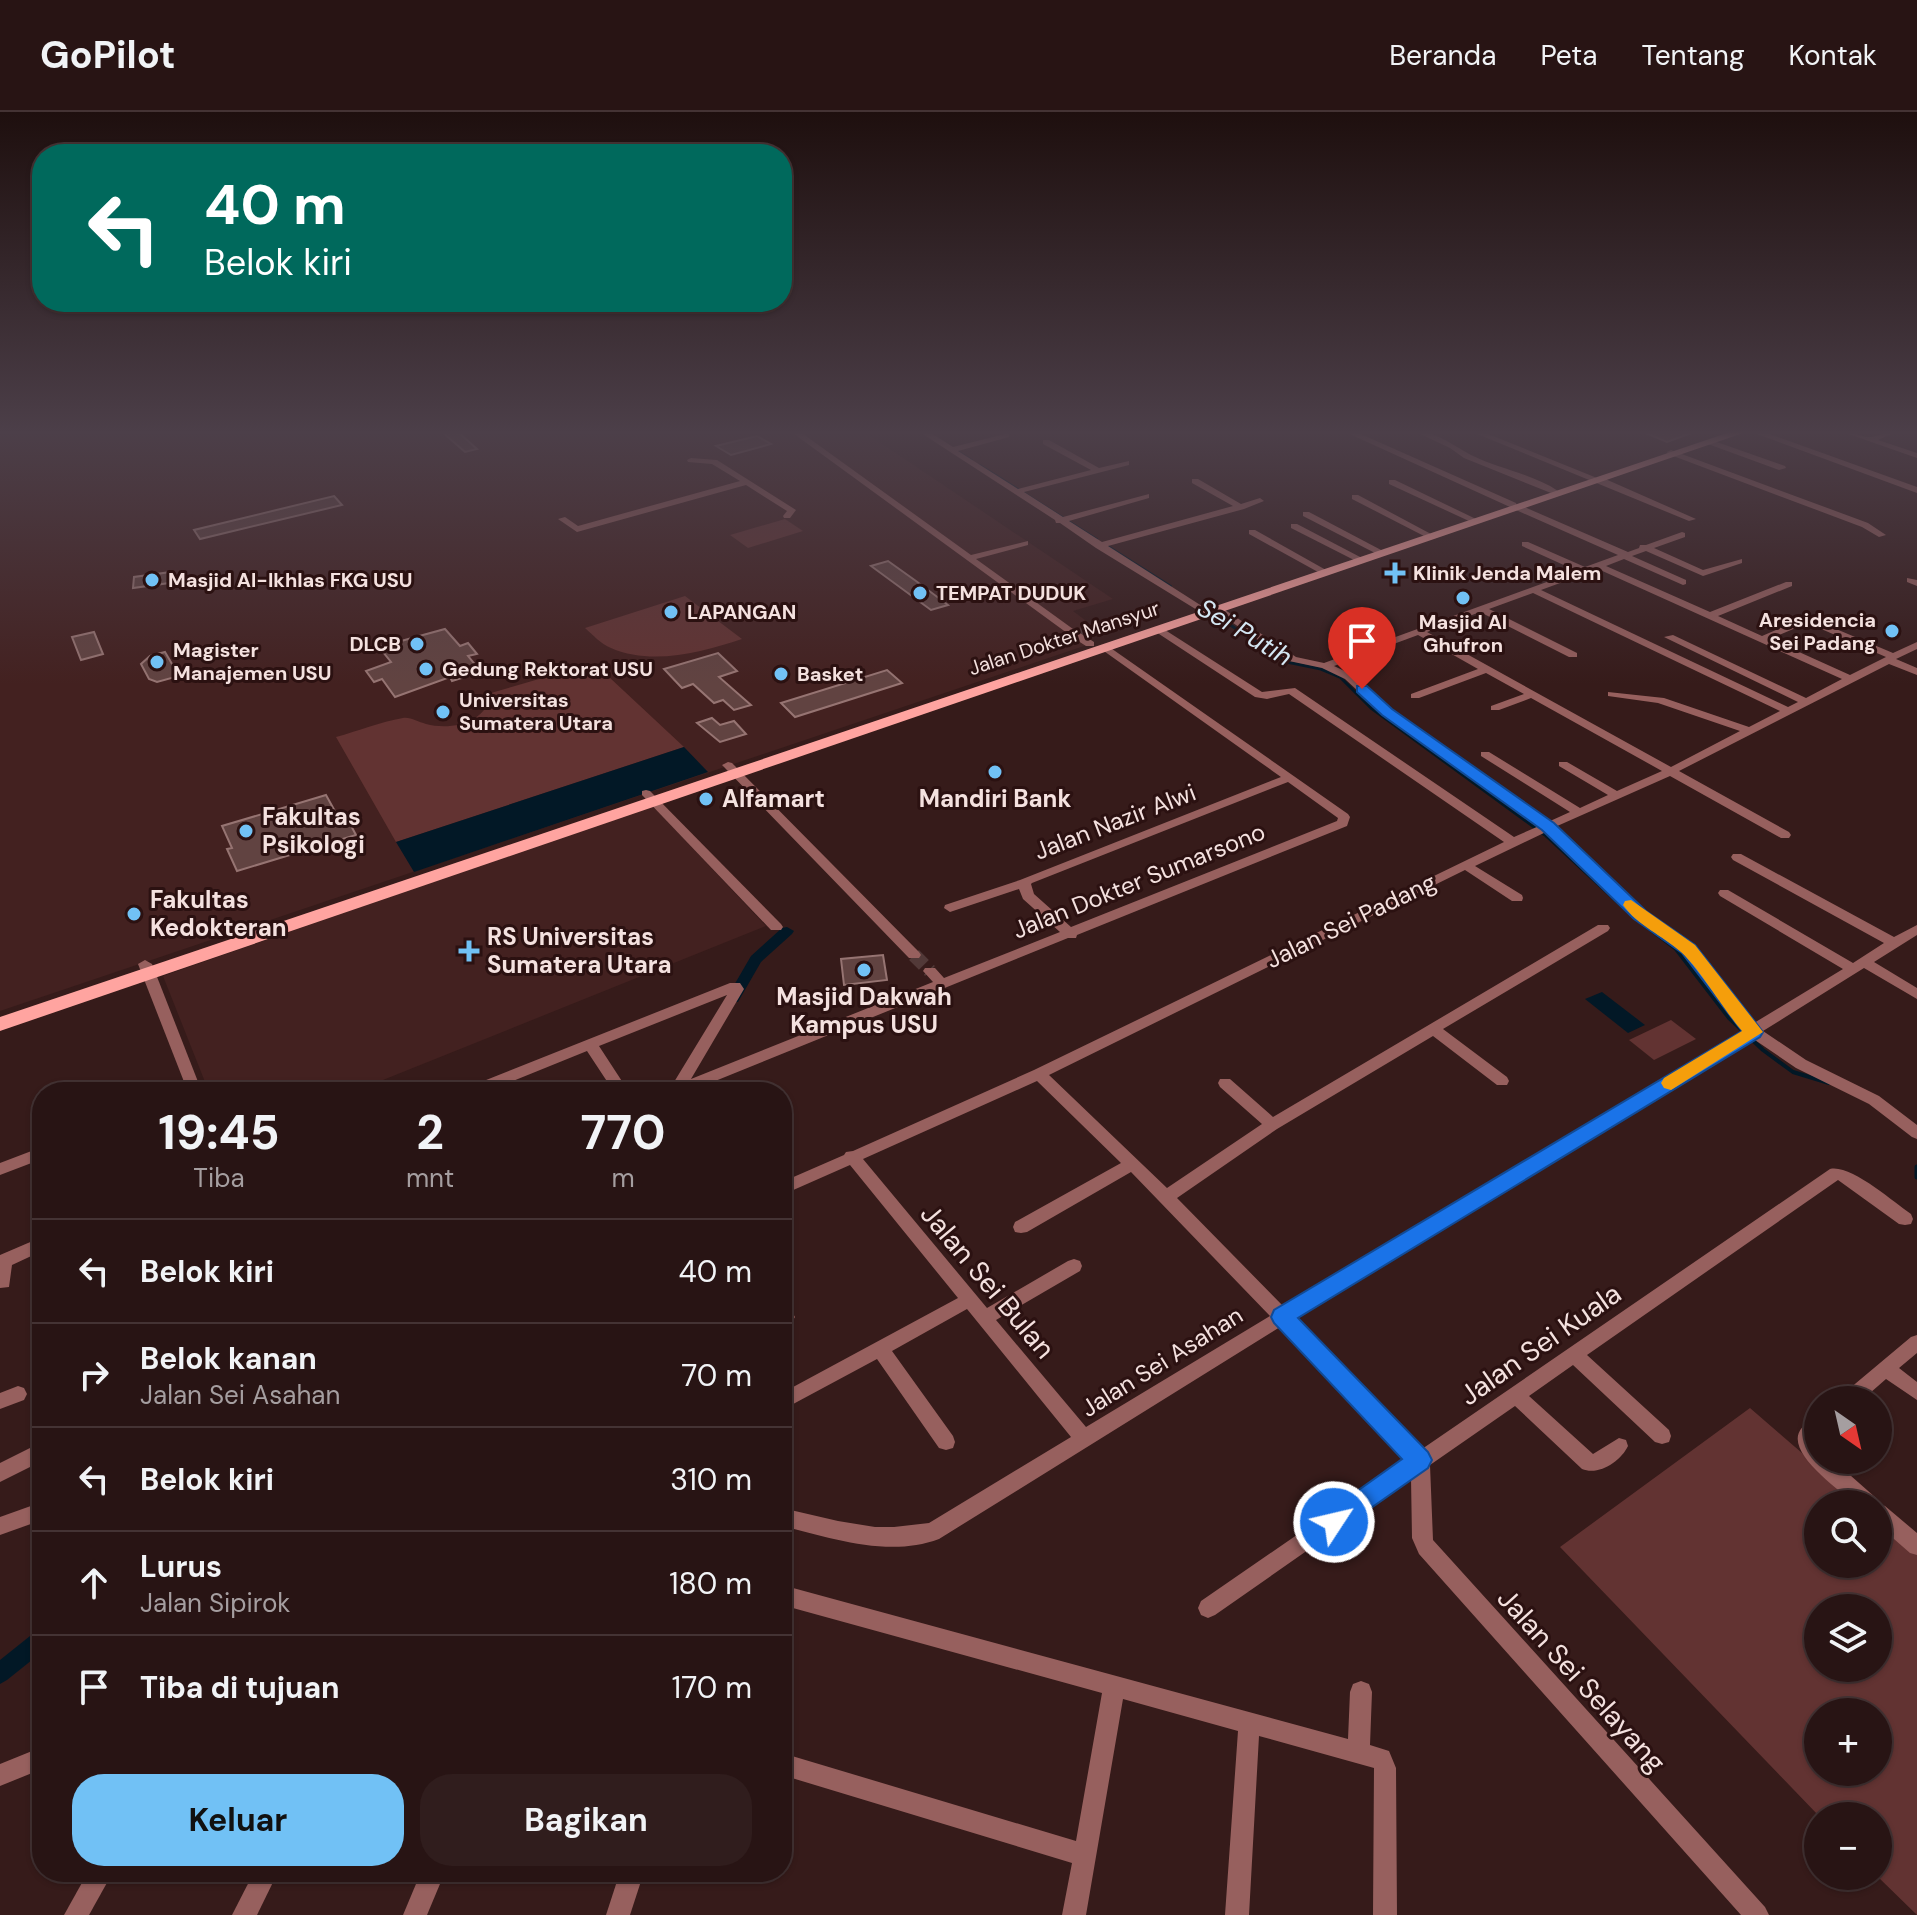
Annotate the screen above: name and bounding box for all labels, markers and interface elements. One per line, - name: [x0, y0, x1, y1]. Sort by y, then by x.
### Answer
- text: GoPilot: [40, 30, 176, 80]
- text: Beranda: [1389, 37, 1496, 74]
- text: Peta: [1540, 37, 1597, 74]
- text: Tentang: [1641, 37, 1745, 74]
- text: Kontak: [1789, 37, 1877, 74]
- text: 40 m: [204, 168, 346, 241]
- icon: left: [72, 176, 176, 280]
- text: Belok kiri: [204, 239, 352, 286]
- place label: Klinik Jenda Malem: [1413, 560, 1601, 586]
- marker: Klinik Jenda Malem: [1384, 562, 1406, 584]
- place label: Masjid Al-Ikhlas FKG USU: [168, 567, 413, 593]
- marker: Masjid Al-Ikhlas FKG USU: [143, 571, 161, 589]
- place label: TEMPAT DUDUK: [936, 580, 1086, 606]
- marker: TEMPAT DUDUK: [911, 584, 929, 602]
- marker: Masjid Al Ghufron: [1454, 589, 1472, 607]
- water label: Sei Putih: [1191, 590, 1299, 674]
- street label: Jalan Dokter Mansyur: [965, 595, 1163, 681]
- place label: LAPANGAN: [687, 599, 796, 625]
- marker: LAPANGAN: [662, 603, 680, 621]
- pin: [1328, 607, 1396, 689]
- place label: Aresidencia Sei Padang: [1759, 607, 1876, 656]
- place label: Masjid Al Ghufron: [1419, 609, 1507, 658]
- icon: arrive: [1340, 619, 1384, 663]
- marker: Aresidencia Sei Padang: [1883, 622, 1901, 640]
- place label: DLCB: [349, 631, 401, 657]
- marker: DLCB: [408, 635, 426, 653]
- place label: Magister Manajemen USU: [173, 637, 331, 686]
- marker: Magister Manajemen USU: [148, 653, 166, 671]
- place label: Gedung Rektorat USU: [442, 656, 653, 682]
- marker: Gedung Rektorat USU: [417, 660, 435, 678]
- place label: Basket: [797, 661, 863, 687]
- marker: Basket: [772, 665, 790, 683]
- place label: Universitas Sumatera Utara: [459, 687, 613, 736]
- marker: Universitas Sumatera Utara: [434, 703, 452, 721]
- marker: Mandiri Bank: [986, 763, 1004, 781]
- street label: Jalan Nazir Alwi: [1030, 776, 1200, 867]
- place label: Alfamart: [722, 783, 825, 814]
- place label: Mandiri Bank: [919, 783, 1071, 814]
- marker: Alfamart: [697, 790, 715, 808]
- place label: Fakultas Psikologi: [262, 801, 365, 860]
- street label: Jalan Dokter Sumarsono: [1008, 816, 1270, 945]
- marker: Fakultas Psikologi: [237, 822, 255, 840]
- street label: Jalan Sei Padang: [1261, 866, 1441, 975]
- place label: Fakultas Kedokteran: [150, 884, 287, 943]
- marker: Fakultas Kedokteran: [125, 905, 143, 923]
- place label: RS Universitas Sumatera Utara: [487, 921, 672, 980]
- marker: RS Universitas Sumatera Utara: [458, 940, 480, 962]
- marker: Masjid Dakwah Kampus USU: [855, 961, 873, 979]
- place label: Masjid Dakwah Kampus USU: [776, 981, 952, 1040]
- text: 19:45: [158, 1101, 280, 1164]
- text: 2: [416, 1101, 444, 1164]
- text: 770: [581, 1101, 666, 1164]
- text: Tiba: [193, 1161, 245, 1195]
- text: mnt: [406, 1161, 454, 1195]
- text: m: [611, 1161, 635, 1195]
- street label: Jalan Sei Bulan: [912, 1196, 1063, 1366]
- icon: left: [72, 1249, 116, 1293]
- text: Belok kiri: [140, 1252, 274, 1291]
- text: 40 m: [679, 1252, 752, 1291]
- street label: Jalan Sei Kuala: [1452, 1275, 1628, 1414]
- street label: Jalan Sei Asahan: [1075, 1299, 1248, 1424]
- text: Belok kanan: [140, 1339, 317, 1378]
- icon: right: [72, 1353, 116, 1397]
- text: 70 m: [681, 1356, 752, 1395]
- text: Jalan Sei Asahan: [140, 1378, 340, 1412]
- north arrow: [1804, 1386, 1892, 1474]
- map controls: [1804, 1386, 1892, 1890]
- icon: left: [72, 1457, 116, 1501]
- text: Belok kiri: [140, 1460, 274, 1499]
- text: 310 m: [670, 1460, 752, 1499]
- position arrow: [1292, 1480, 1376, 1564]
- button: search: [1804, 1490, 1892, 1578]
- text: Lurus: [140, 1547, 222, 1586]
- icon: ahead: [72, 1561, 116, 1605]
- text: 180 m: [669, 1564, 752, 1603]
- street label: Jalan Sei Selayang: [1489, 1580, 1674, 1780]
- text: Jalan Sipirok: [140, 1586, 290, 1620]
- button: layers: [1804, 1594, 1892, 1682]
- icon: arrive: [72, 1665, 116, 1709]
- text: Tiba di tujuan: [140, 1668, 340, 1707]
- text: 170 m: [672, 1668, 752, 1707]
- button: +: [1804, 1698, 1892, 1786]
- button: Keluar: [72, 1774, 404, 1866]
- button: Bagikan: [420, 1774, 752, 1866]
- button: −: [1804, 1802, 1892, 1890]

